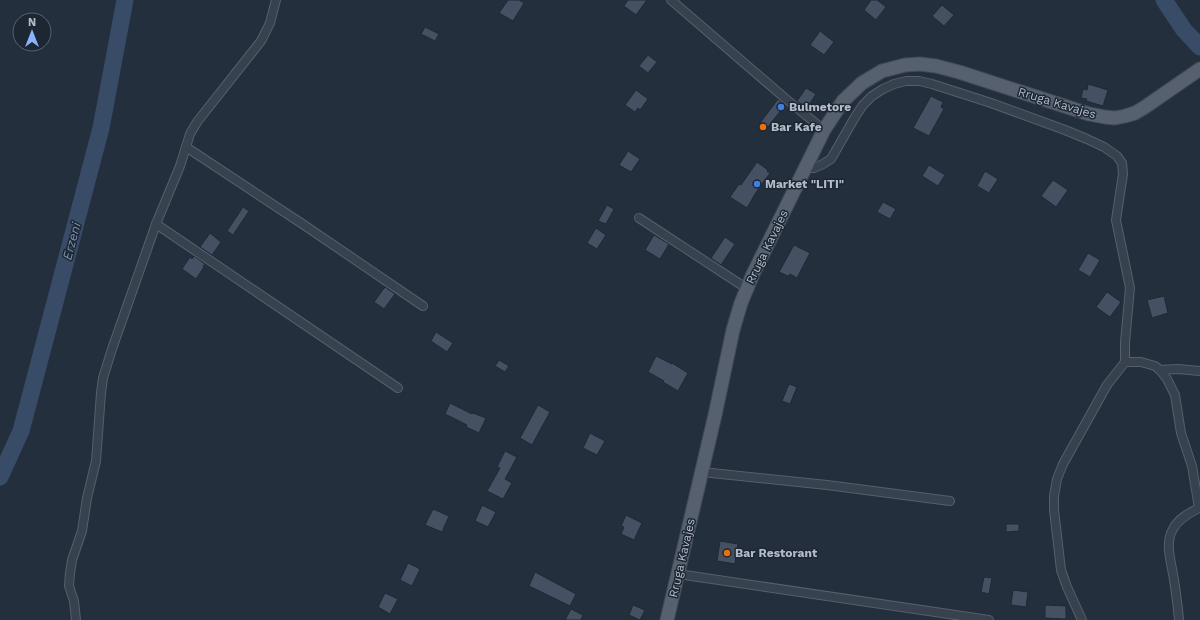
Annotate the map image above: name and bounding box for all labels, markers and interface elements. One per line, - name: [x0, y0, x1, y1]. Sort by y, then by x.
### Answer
- north arrow: [12, 12, 52, 52]
- text: N: [28, 16, 36, 29]
- street label: Rruga Kavajes: [1016, 84, 1098, 122]
- place label: Bulmetore: [789, 100, 851, 114]
- marker: Bulmetore: [776, 102, 786, 112]
- place label: Bar Kafe: [771, 120, 822, 134]
- marker: Bar Kafe: [758, 122, 768, 132]
- place label: Market "LITI": [765, 177, 844, 191]
- marker: Market "LITI": [752, 179, 762, 189]
- street label: Rruga Kavajes: [743, 208, 791, 286]
- water label: Erzeni: [59, 220, 84, 261]
- street label: Rruga Kavajes: [666, 517, 698, 599]
- place label: Bar Restorant: [735, 546, 818, 560]
- marker: Bar Restorant: [722, 548, 732, 558]

